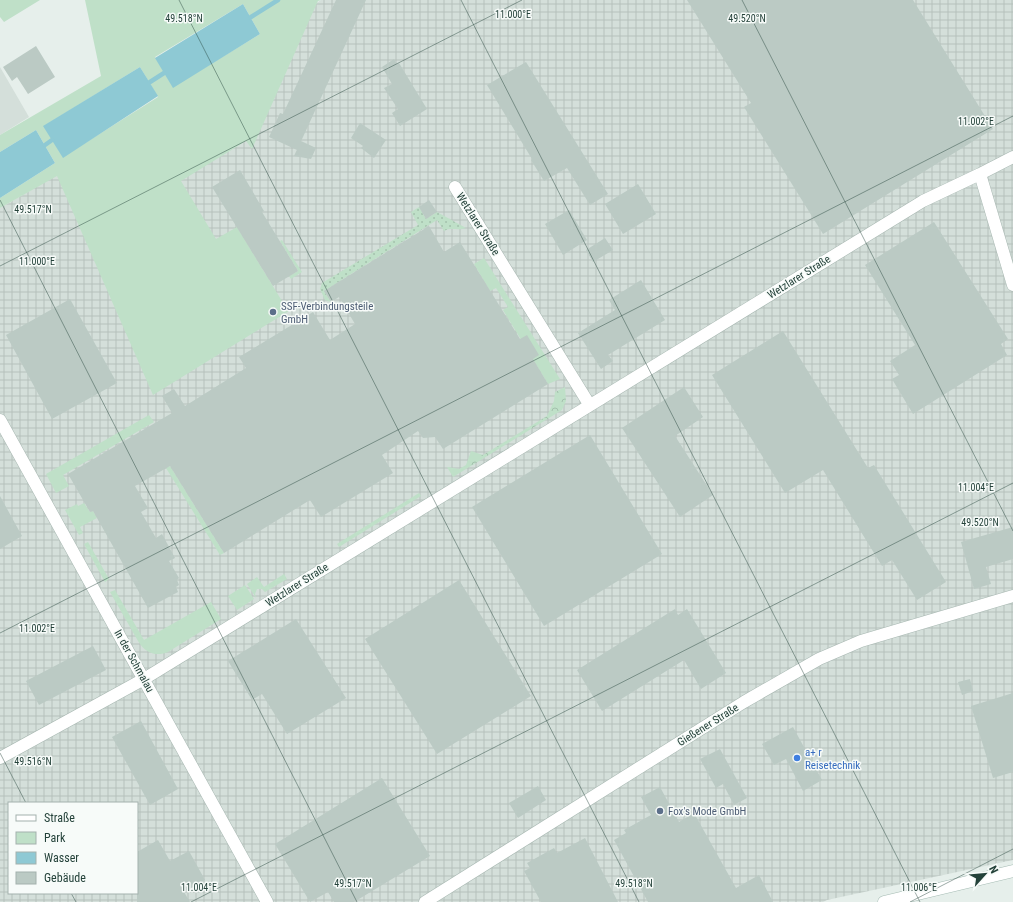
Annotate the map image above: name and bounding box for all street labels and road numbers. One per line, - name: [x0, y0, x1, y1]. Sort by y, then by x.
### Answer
- street label: Wetzlarer Straße: [453, 190, 503, 258]
- street label: Wetzlarer Straße: [765, 252, 833, 302]
- street label: Wetzlarer Straße: [263, 560, 331, 610]
- street label: In der Schmalau: [111, 627, 157, 695]
- street label: Gießener Straße: [675, 701, 741, 749]

